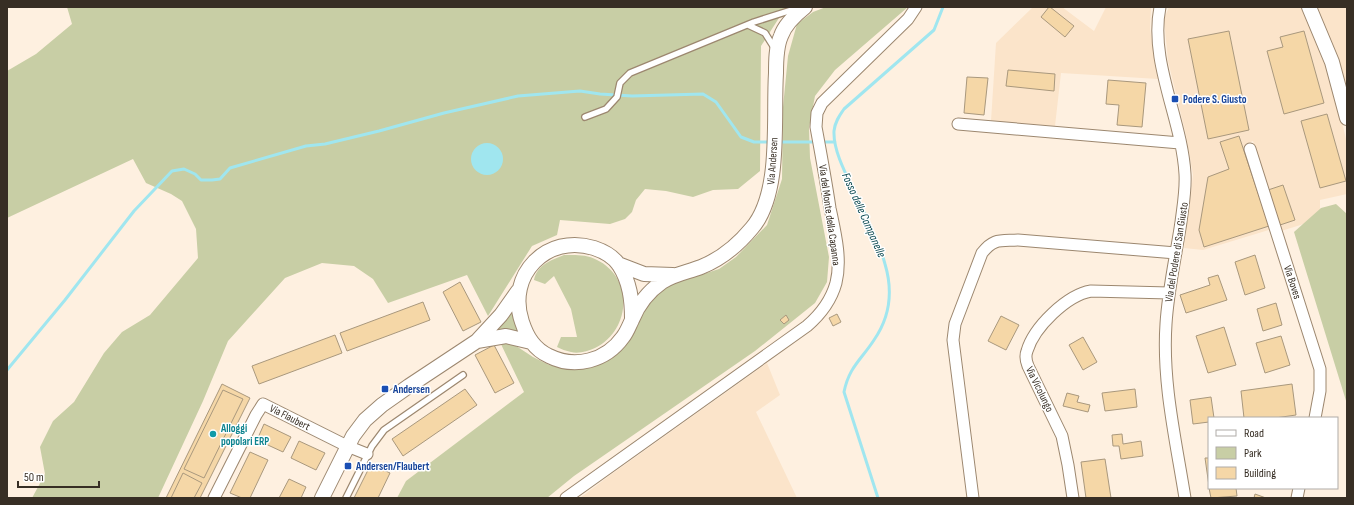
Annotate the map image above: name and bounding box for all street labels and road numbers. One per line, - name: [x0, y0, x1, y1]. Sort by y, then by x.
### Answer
- street label: Via Andersen: [764, 137, 781, 185]
- street label: Via del Monte della Capanna: [816, 164, 843, 266]
- street label: Via del Podere di San Giusto: [1162, 201, 1191, 303]
- street label: Via Boves: [1281, 264, 1304, 301]
- street label: Via Vicolungo: [1023, 364, 1056, 415]
- street label: Via Flaubert: [267, 402, 313, 433]

